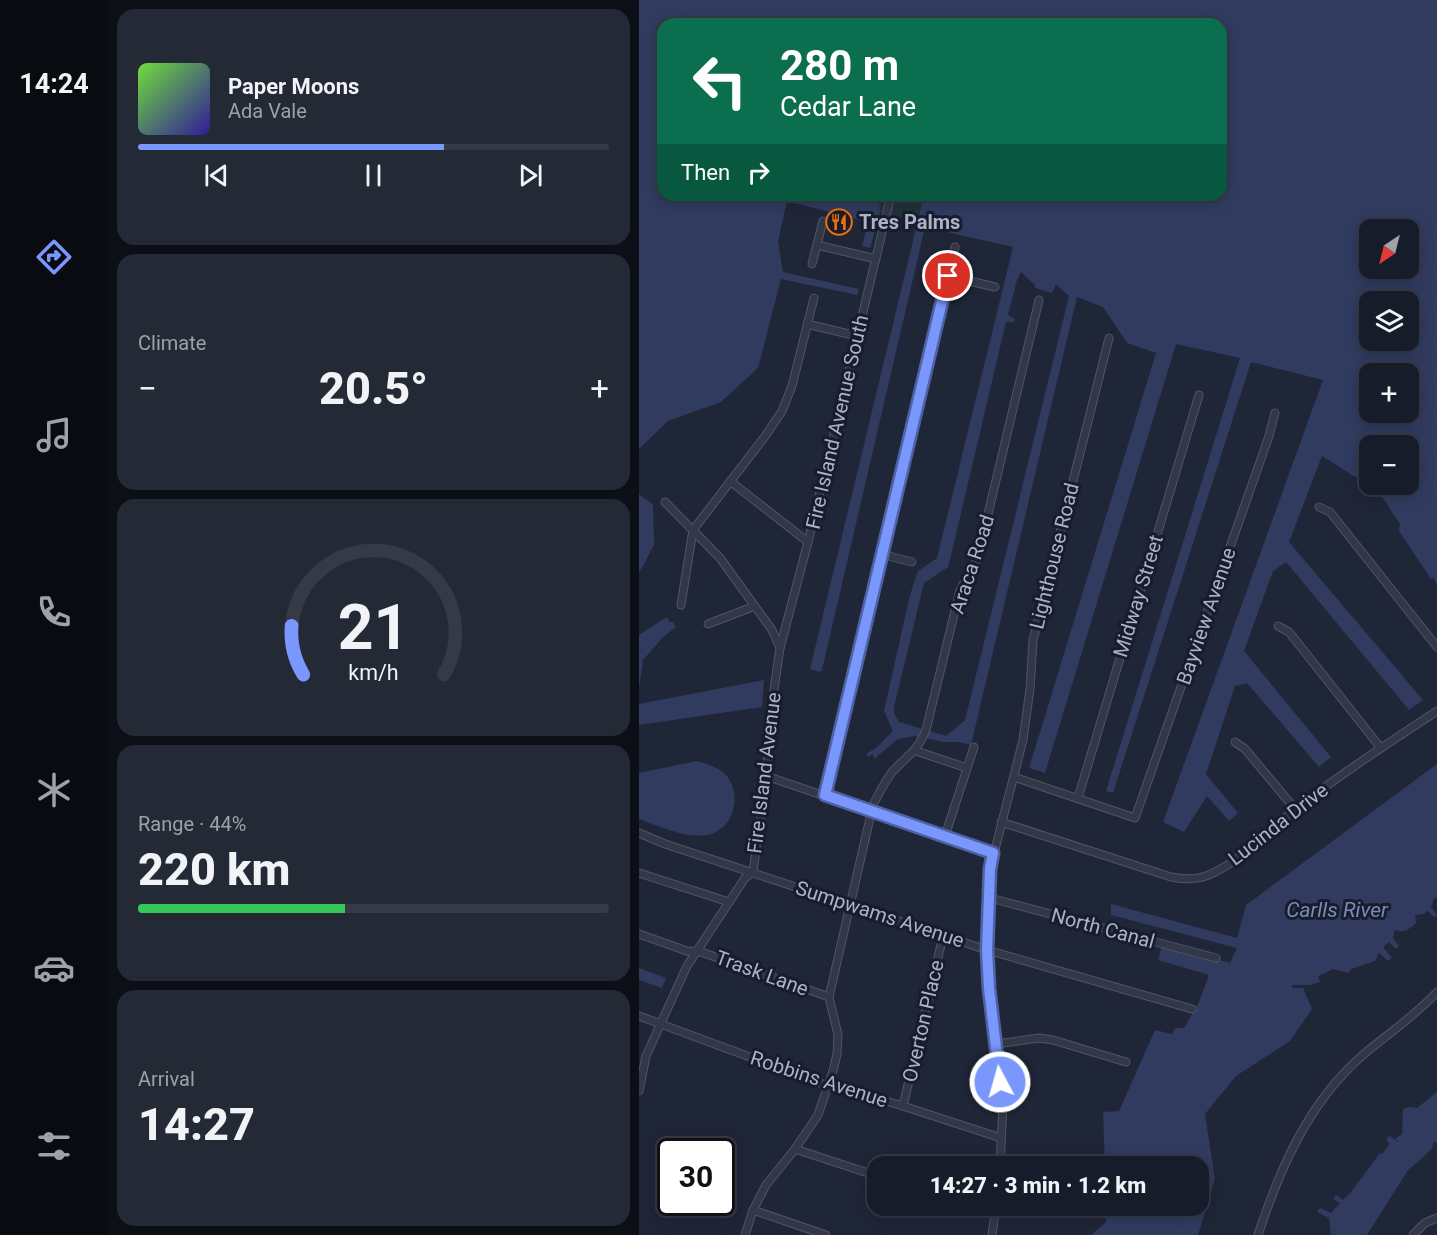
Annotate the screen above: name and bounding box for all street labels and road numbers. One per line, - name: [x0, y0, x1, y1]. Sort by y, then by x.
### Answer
- street label: Fire Island Avenue South: [801, 313, 873, 531]
- street label: Lighthouse Road: [1024, 480, 1084, 632]
- street label: Araca Road: [945, 512, 999, 616]
- street label: Midway Street: [1108, 532, 1168, 660]
- street label: Bayview Avenue: [1171, 544, 1241, 688]
- street label: Fire Island Avenue: [742, 691, 786, 855]
- street label: Lucinda Drive: [1223, 778, 1333, 870]
- street label: Sumpwams Avenue: [793, 875, 967, 953]
- street label: North Canal: [1049, 903, 1157, 953]
- street label: Trask Lane: [712, 945, 812, 1001]
- street label: Overton Place: [897, 958, 949, 1084]
- street label: Robbins Avenue: [747, 1046, 891, 1112]

